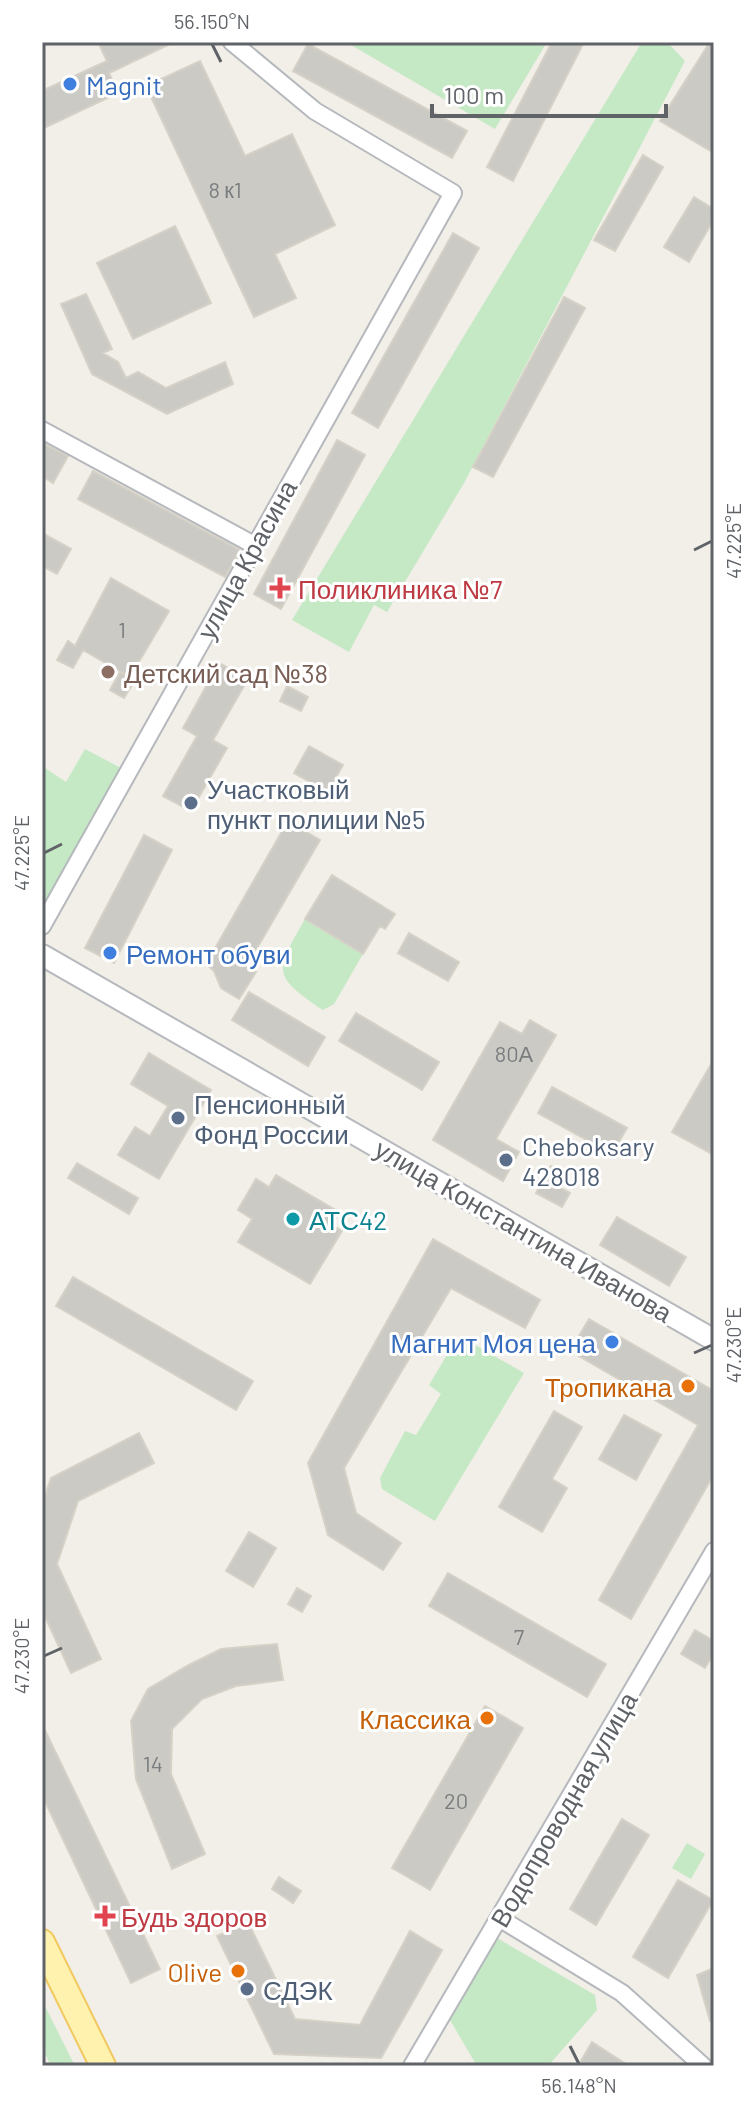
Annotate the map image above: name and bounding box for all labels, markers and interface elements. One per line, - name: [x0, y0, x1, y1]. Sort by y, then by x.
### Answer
- text: 56.150°N: [174, 9, 250, 33]
- scale bar: [432, 68, 666, 118]
- place label: Magnit: [86, 69, 162, 100]
- marker: Magnit: [61, 75, 79, 93]
- text: 100 m: [444, 80, 504, 109]
- house number: 8 к1: [208, 176, 242, 202]
- street label: улица Красина: [190, 474, 303, 644]
- text: 47.225°E: [721, 503, 745, 579]
- place label: Поликлиника №7: [298, 573, 502, 604]
- marker: Поликлиника №7: [269, 577, 291, 599]
- house number: 1: [118, 616, 126, 642]
- place label: Детский сад №38: [124, 657, 328, 688]
- marker: Детский сад №38: [99, 663, 117, 681]
- place label: Участковый пункт полиции №5: [207, 773, 425, 834]
- marker: Участковый пункт полиции №5: [182, 794, 200, 812]
- text: 47.225°E: [9, 815, 33, 891]
- place label: Ремонт обуви: [126, 938, 291, 969]
- marker: Ремонт обуви: [101, 944, 119, 962]
- house number: 80А: [495, 1040, 534, 1066]
- place label: Пенсионный Фонд России: [194, 1088, 349, 1149]
- marker: Пенсионный Фонд России: [169, 1109, 187, 1127]
- place label: Cheboksary 428018: [522, 1130, 655, 1191]
- street label: улица Константина Иванова: [370, 1132, 679, 1328]
- marker: Cheboksary 428018: [497, 1151, 515, 1169]
- place label: АТС42: [309, 1204, 387, 1235]
- marker: АТС42: [284, 1210, 302, 1228]
- text: 47.230°E: [721, 1307, 745, 1383]
- place label: Магнит Моя цена: [391, 1327, 597, 1358]
- marker: Магнит Моя цена: [603, 1333, 621, 1351]
- place label: Тропикана: [545, 1371, 673, 1402]
- marker: Тропикана: [679, 1377, 697, 1395]
- text: 47.230°E: [9, 1618, 33, 1694]
- house number: 7: [514, 1623, 524, 1649]
- street label: Водопроводная улица: [483, 1686, 643, 1932]
- place label: Классика: [359, 1703, 472, 1734]
- marker: Классика: [478, 1709, 496, 1727]
- house number: 14: [143, 1750, 163, 1776]
- house number: 20: [444, 1787, 468, 1813]
- place label: Будь здоров: [121, 1901, 267, 1932]
- marker: Будь здоров: [96, 1907, 114, 1925]
- place label: Olive: [167, 1956, 222, 1987]
- marker: Olive: [229, 1962, 247, 1980]
- place label: СДЭК: [263, 1974, 333, 2005]
- marker: СДЭК: [238, 1980, 256, 1998]
- text: 56.148°N: [541, 2073, 617, 2097]

